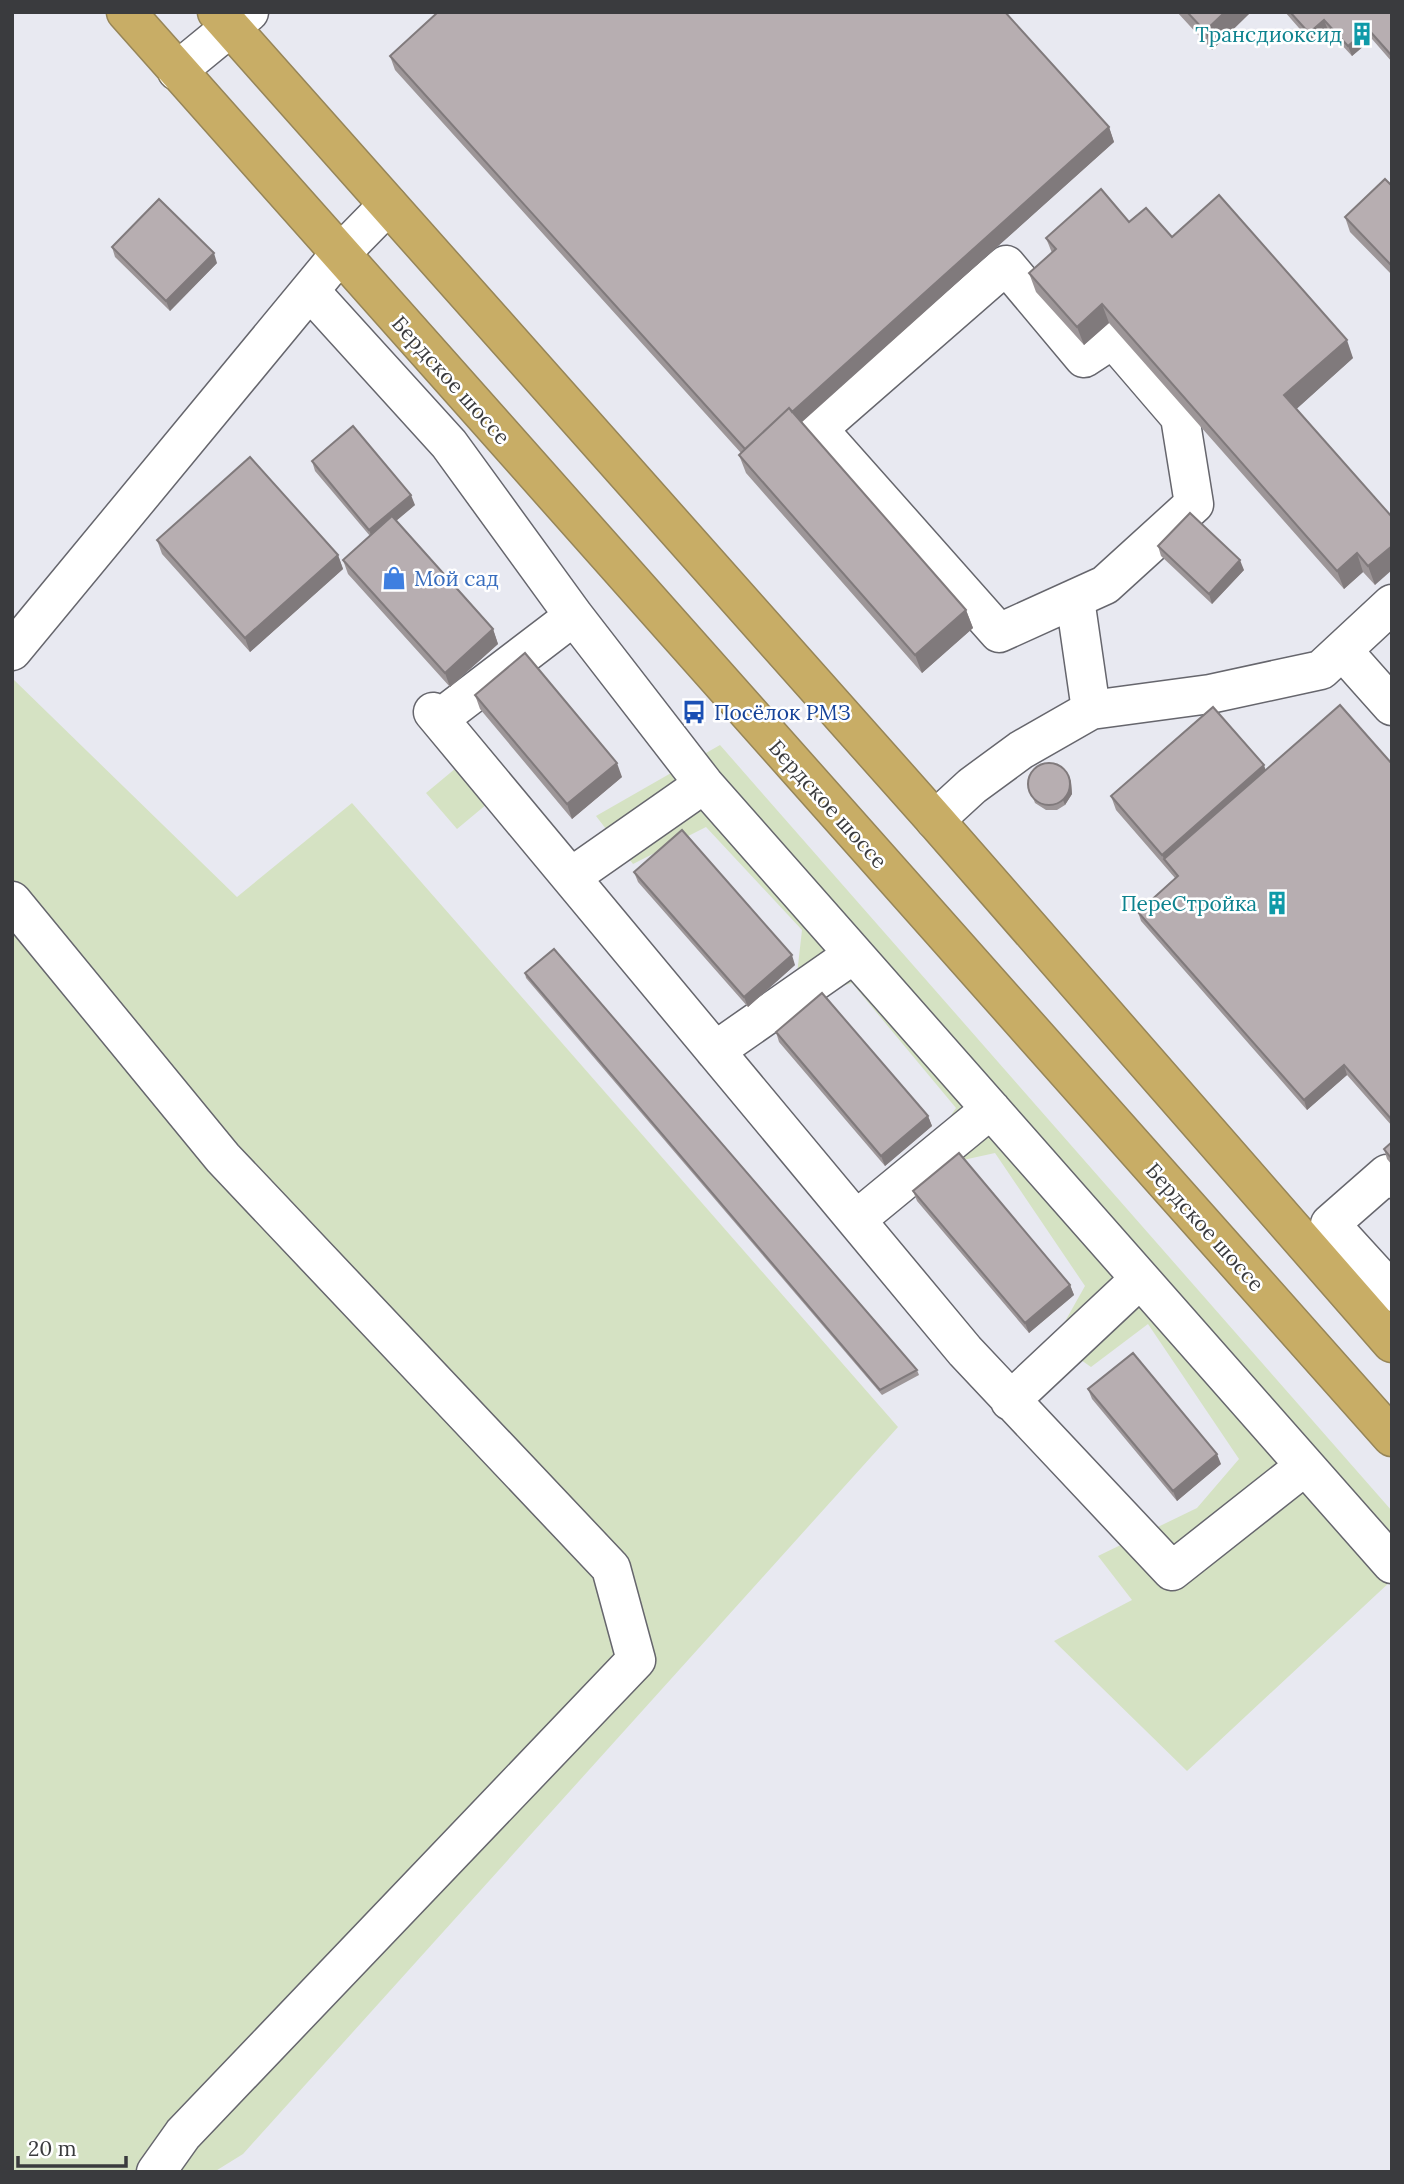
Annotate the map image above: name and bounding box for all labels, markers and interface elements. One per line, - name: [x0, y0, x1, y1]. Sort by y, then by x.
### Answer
- building icon: Трансдиоксид: [1348, 20, 1376, 48]
- place label: Трансдиоксид: [1195, 21, 1342, 48]
- street label: Бердское шоссе: [386, 310, 516, 450]
- shop icon: Мой сад: [380, 564, 408, 592]
- place label: Мой сад: [414, 565, 499, 592]
- bus stop icon: Посёлок РМЗ: [680, 698, 708, 726]
- place label: Посёлок РМЗ: [714, 699, 851, 726]
- street label: Бердское шоссе: [763, 734, 893, 874]
- building icon: ПереСтройка: [1263, 889, 1291, 917]
- place label: ПереСтройка: [1121, 890, 1257, 917]
- street label: Бердское шоссе: [1140, 1157, 1270, 1297]
- scale bar: [18, 2124, 126, 2168]
- text: 20 m: [28, 2135, 77, 2162]

